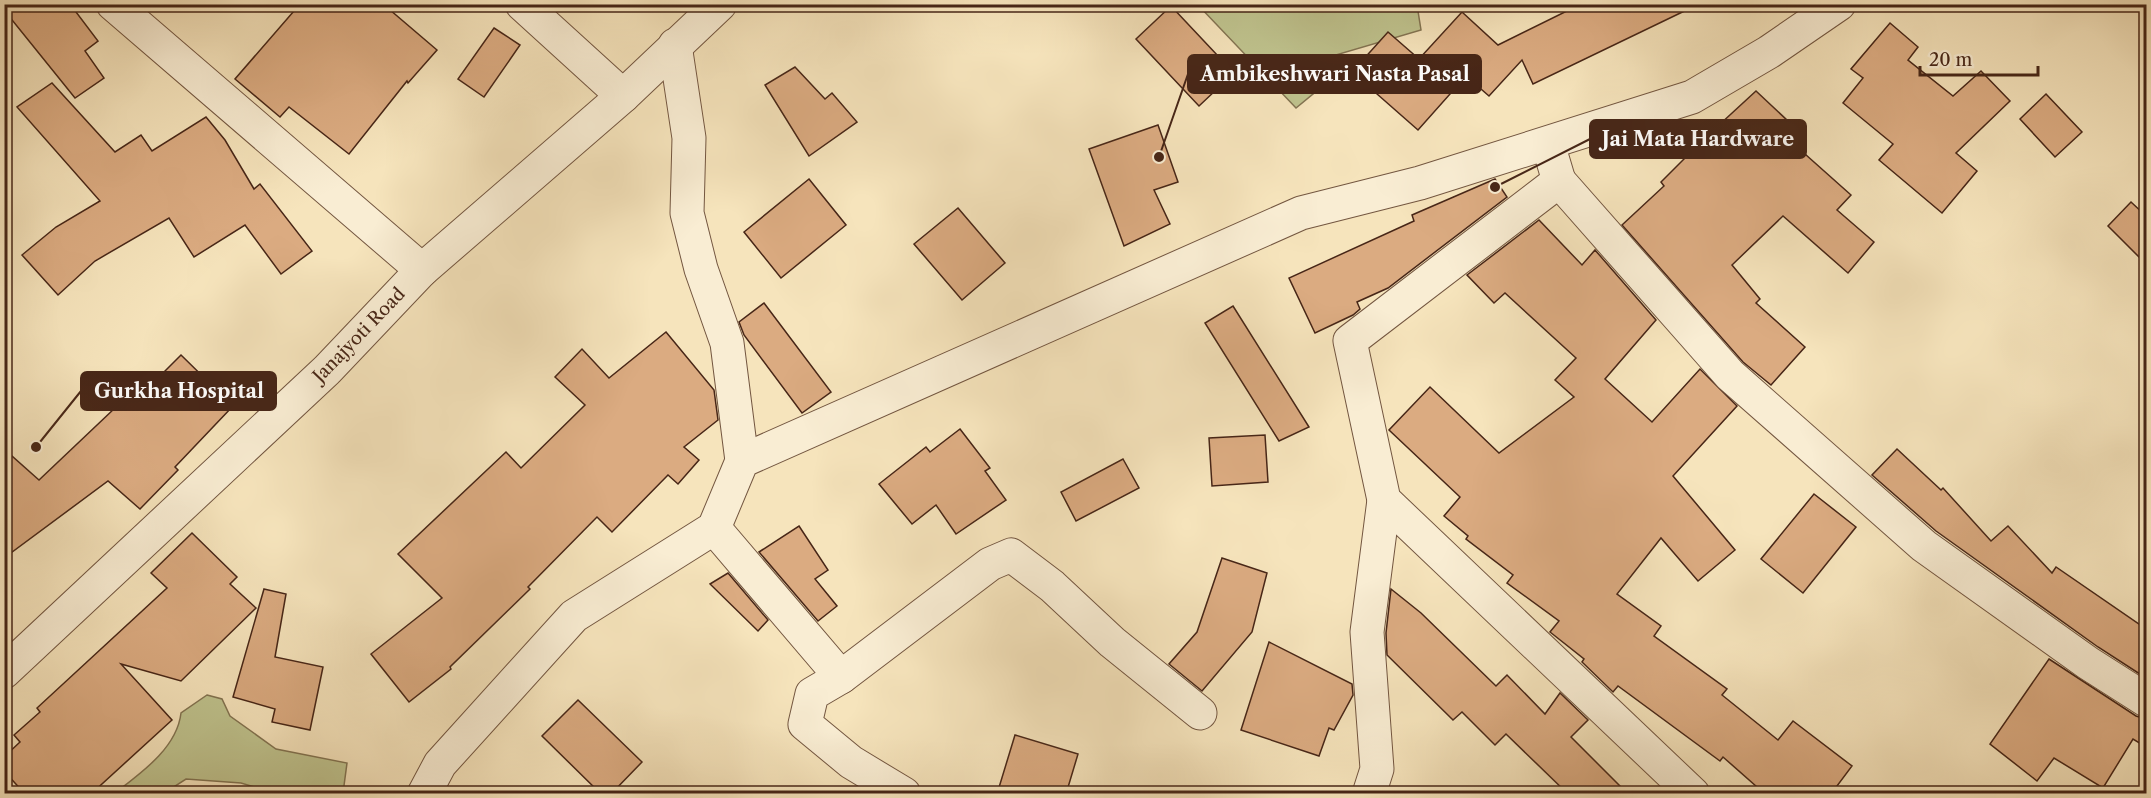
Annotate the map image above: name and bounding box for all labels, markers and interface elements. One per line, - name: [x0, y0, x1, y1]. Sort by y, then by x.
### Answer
- scale bar: [1920, 39, 2038, 77]
- text: 20 m: [1929, 49, 1973, 71]
- callout: Ambikeshwari Nasta Pasal: [1188, 55, 1481, 93]
- text: Ambikeshwari Nasta Pasal: [1199, 62, 1470, 86]
- callout: Jai Mata Hardware: [1590, 120, 1806, 158]
- text: Jai Mata Hardware: [1598, 127, 1794, 151]
- street label: Janajyoti Road: [306, 283, 410, 389]
- callout: Gurkha Hospital: [81, 372, 276, 410]
- text: Gurkha Hospital: [94, 379, 264, 403]

